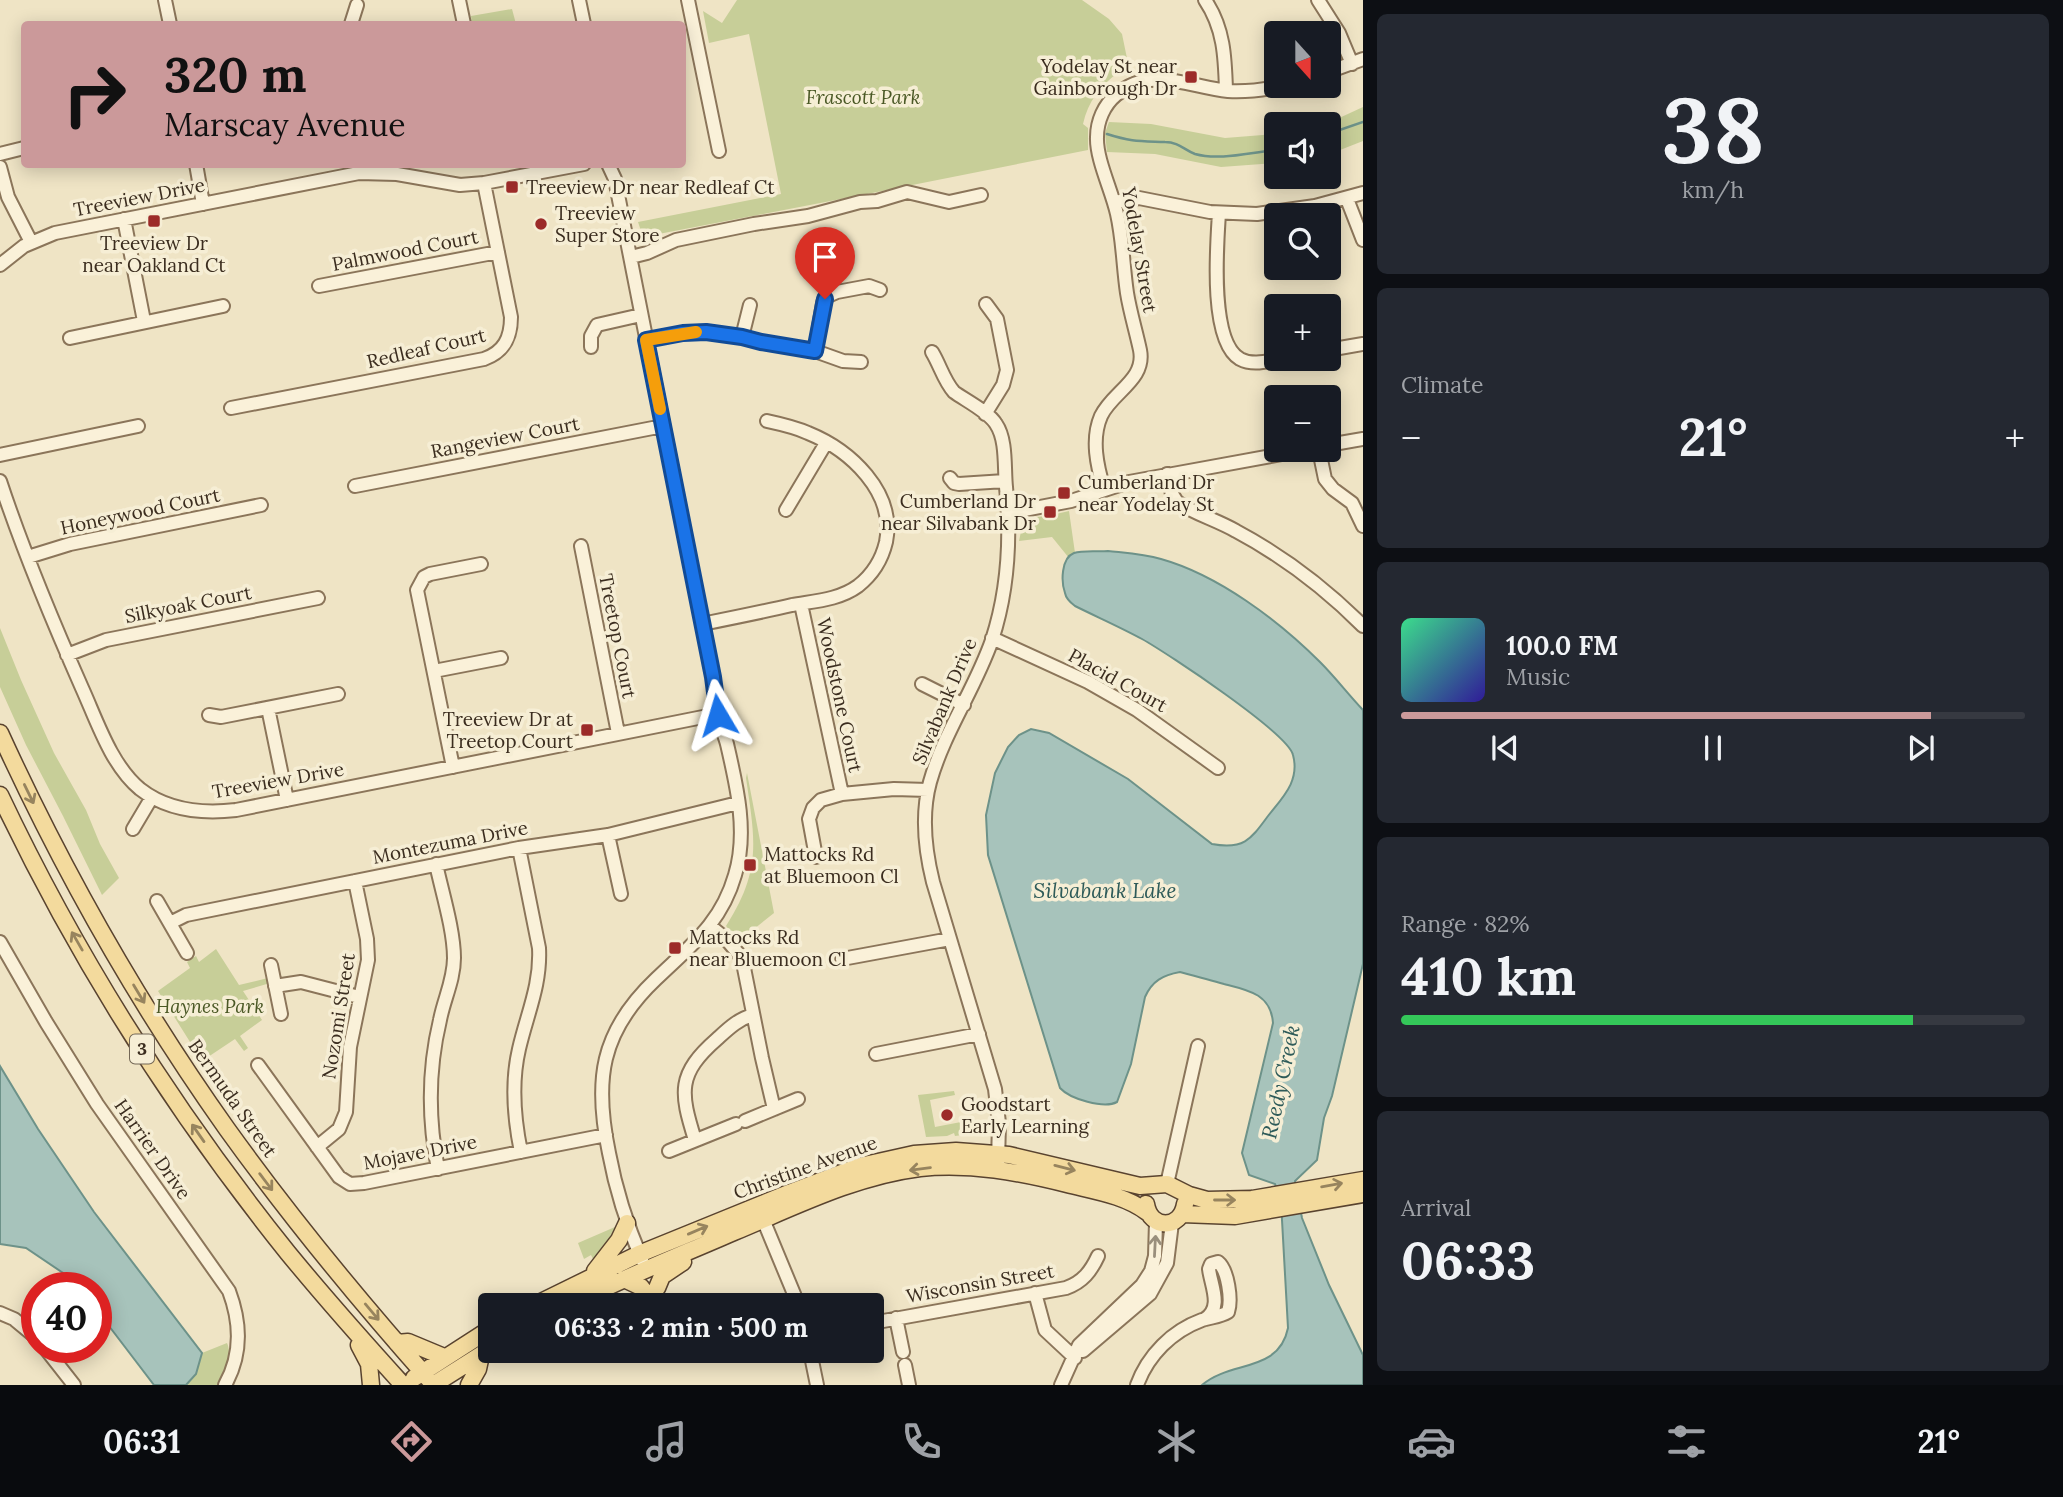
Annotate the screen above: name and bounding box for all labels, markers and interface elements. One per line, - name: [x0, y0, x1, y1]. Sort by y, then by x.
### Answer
- north arrow: [1264, 21, 1340, 98]
- map controls: [1264, 21, 1341, 462]
- text: 320 m: [164, 43, 307, 105]
- icon: right: [49, 49, 140, 140]
- place label: Yodelay St near Gainborough Dr: [1033, 54, 1178, 100]
- marker: Yodelay St near Gainborough Dr: [1183, 69, 1199, 85]
- text: 38: [1661, 71, 1765, 188]
- park label: Frascott Park: [806, 85, 920, 109]
- text: Marscay Avenue: [164, 104, 406, 145]
- button: sound: [1264, 112, 1341, 189]
- street label: Treeview Drive: [71, 173, 207, 221]
- place label: Treeview Dr near Redleaf Ct: [526, 175, 775, 199]
- text: km/h: [1682, 175, 1744, 204]
- marker: Treeview Dr near Redleaf Ct: [504, 179, 520, 195]
- street label: Yodelay Street: [1117, 184, 1163, 315]
- place label: Treeview Super Store: [555, 201, 659, 247]
- button: search: [1264, 203, 1341, 280]
- marker: Treeview Dr near Oakland Ct: [146, 213, 162, 229]
- marker: Treeview Super Store: [533, 216, 549, 232]
- street label: Palmwood Court: [330, 224, 481, 276]
- pin: [795, 227, 855, 299]
- place label: Treeview Dr near Oakland Ct: [82, 231, 226, 277]
- icon: arrive: [806, 238, 844, 276]
- button: +: [1264, 294, 1341, 371]
- street label: Redleaf Court: [364, 323, 489, 373]
- text: Climate: [1401, 370, 1483, 399]
- button: −: [1264, 385, 1341, 462]
- text: 21°: [1679, 404, 1747, 470]
- street label: Rangeview Court: [429, 411, 582, 463]
- text: −: [1401, 414, 1421, 462]
- text: +: [2005, 414, 2025, 462]
- place label: Cumberland Dr near Yodelay St: [1078, 470, 1215, 516]
- street label: Honeywood Court: [58, 482, 223, 540]
- marker: Cumberland Dr near Yodelay St: [1056, 485, 1072, 501]
- place label: Cumberland Dr near Silvabank Dr: [881, 489, 1037, 535]
- marker: Cumberland Dr near Silvabank Dr: [1042, 504, 1058, 520]
- street label: Treetop Court: [594, 572, 642, 701]
- street label: Silkyoak Court: [122, 580, 254, 628]
- street label: Woodstone Court: [812, 616, 868, 775]
- text: 100.0 FM: [1506, 629, 1618, 662]
- street label: Silvabank Drive: [906, 634, 982, 768]
- street label: Placid Court: [1064, 643, 1172, 717]
- text: Music: [1506, 662, 1570, 691]
- position arrow: [681, 678, 755, 752]
- place label: Treeview Dr at Treetop Court: [443, 707, 574, 753]
- marker: Treeview Dr at Treetop Court: [579, 722, 595, 738]
- icon: previous: [1486, 729, 1524, 767]
- icon: pause: [1694, 729, 1732, 767]
- icon: next: [1902, 729, 1940, 767]
- street label: Treeview Drive: [210, 757, 346, 803]
- one-way arrow: [23, 783, 36, 804]
- street label: Montezuma Drive: [370, 815, 530, 869]
- place label: Mattocks Rd at Bluemoon Cl: [764, 842, 899, 888]
- marker: Mattocks Rd at Bluemoon Cl: [742, 857, 758, 873]
- water label: Silvabank Lake: [1033, 877, 1177, 904]
- text: Range · 82%: [1401, 909, 1529, 938]
- place label: Mattocks Rd near Bluemoon Cl: [689, 925, 846, 971]
- one-way arrow: [70, 931, 84, 951]
- marker: Mattocks Rd near Bluemoon Cl: [667, 940, 683, 956]
- text: 410 km: [1401, 943, 1576, 1009]
- street label: Nozomi Street: [316, 951, 360, 1081]
- one-way arrow: [132, 983, 146, 1003]
- park label: Haynes Park: [156, 994, 264, 1018]
- water label: Reedy Creek: [1255, 1022, 1306, 1141]
- road number: 3: [130, 1034, 154, 1064]
- street label: Bermuda Street: [183, 1034, 283, 1162]
- place label: Goodstart Early Learning: [961, 1092, 1090, 1138]
- street label: Harrier Drive: [110, 1094, 196, 1204]
- marker: Goodstart Early Learning: [939, 1107, 955, 1123]
- one-way arrow: [191, 1124, 205, 1143]
- street label: Mojave Drive: [361, 1129, 479, 1175]
- street label: Christine Avenue: [730, 1130, 880, 1204]
- one-way arrow: [909, 1162, 932, 1175]
- one-way arrow: [1053, 1162, 1076, 1175]
- one-way arrow: [259, 1172, 274, 1191]
- one-way arrow: [1320, 1178, 1343, 1191]
- one-way arrow: [1213, 1193, 1236, 1207]
- text: Arrival: [1401, 1193, 1471, 1222]
- one-way arrow: [687, 1222, 708, 1235]
- text: 06:33: [1401, 1227, 1535, 1293]
- one-way arrow: [1149, 1236, 1162, 1258]
- street label: Wisconsin Street: [904, 1258, 1057, 1308]
- speed limit sign: 40: [21, 1272, 112, 1363]
- one-way arrow: [364, 1303, 379, 1321]
- text: 06:33 · 2 min · 500 m: [554, 1311, 808, 1344]
- icon: directions: [387, 1417, 436, 1466]
- icon: music: [642, 1417, 691, 1466]
- icon: phone: [897, 1417, 946, 1466]
- icon: climate: [1152, 1417, 1201, 1466]
- icon: car: [1407, 1417, 1456, 1466]
- icon: filters: [1662, 1417, 1711, 1466]
- text: 06:31: [103, 1421, 181, 1462]
- text: 21°: [1918, 1421, 1960, 1462]

